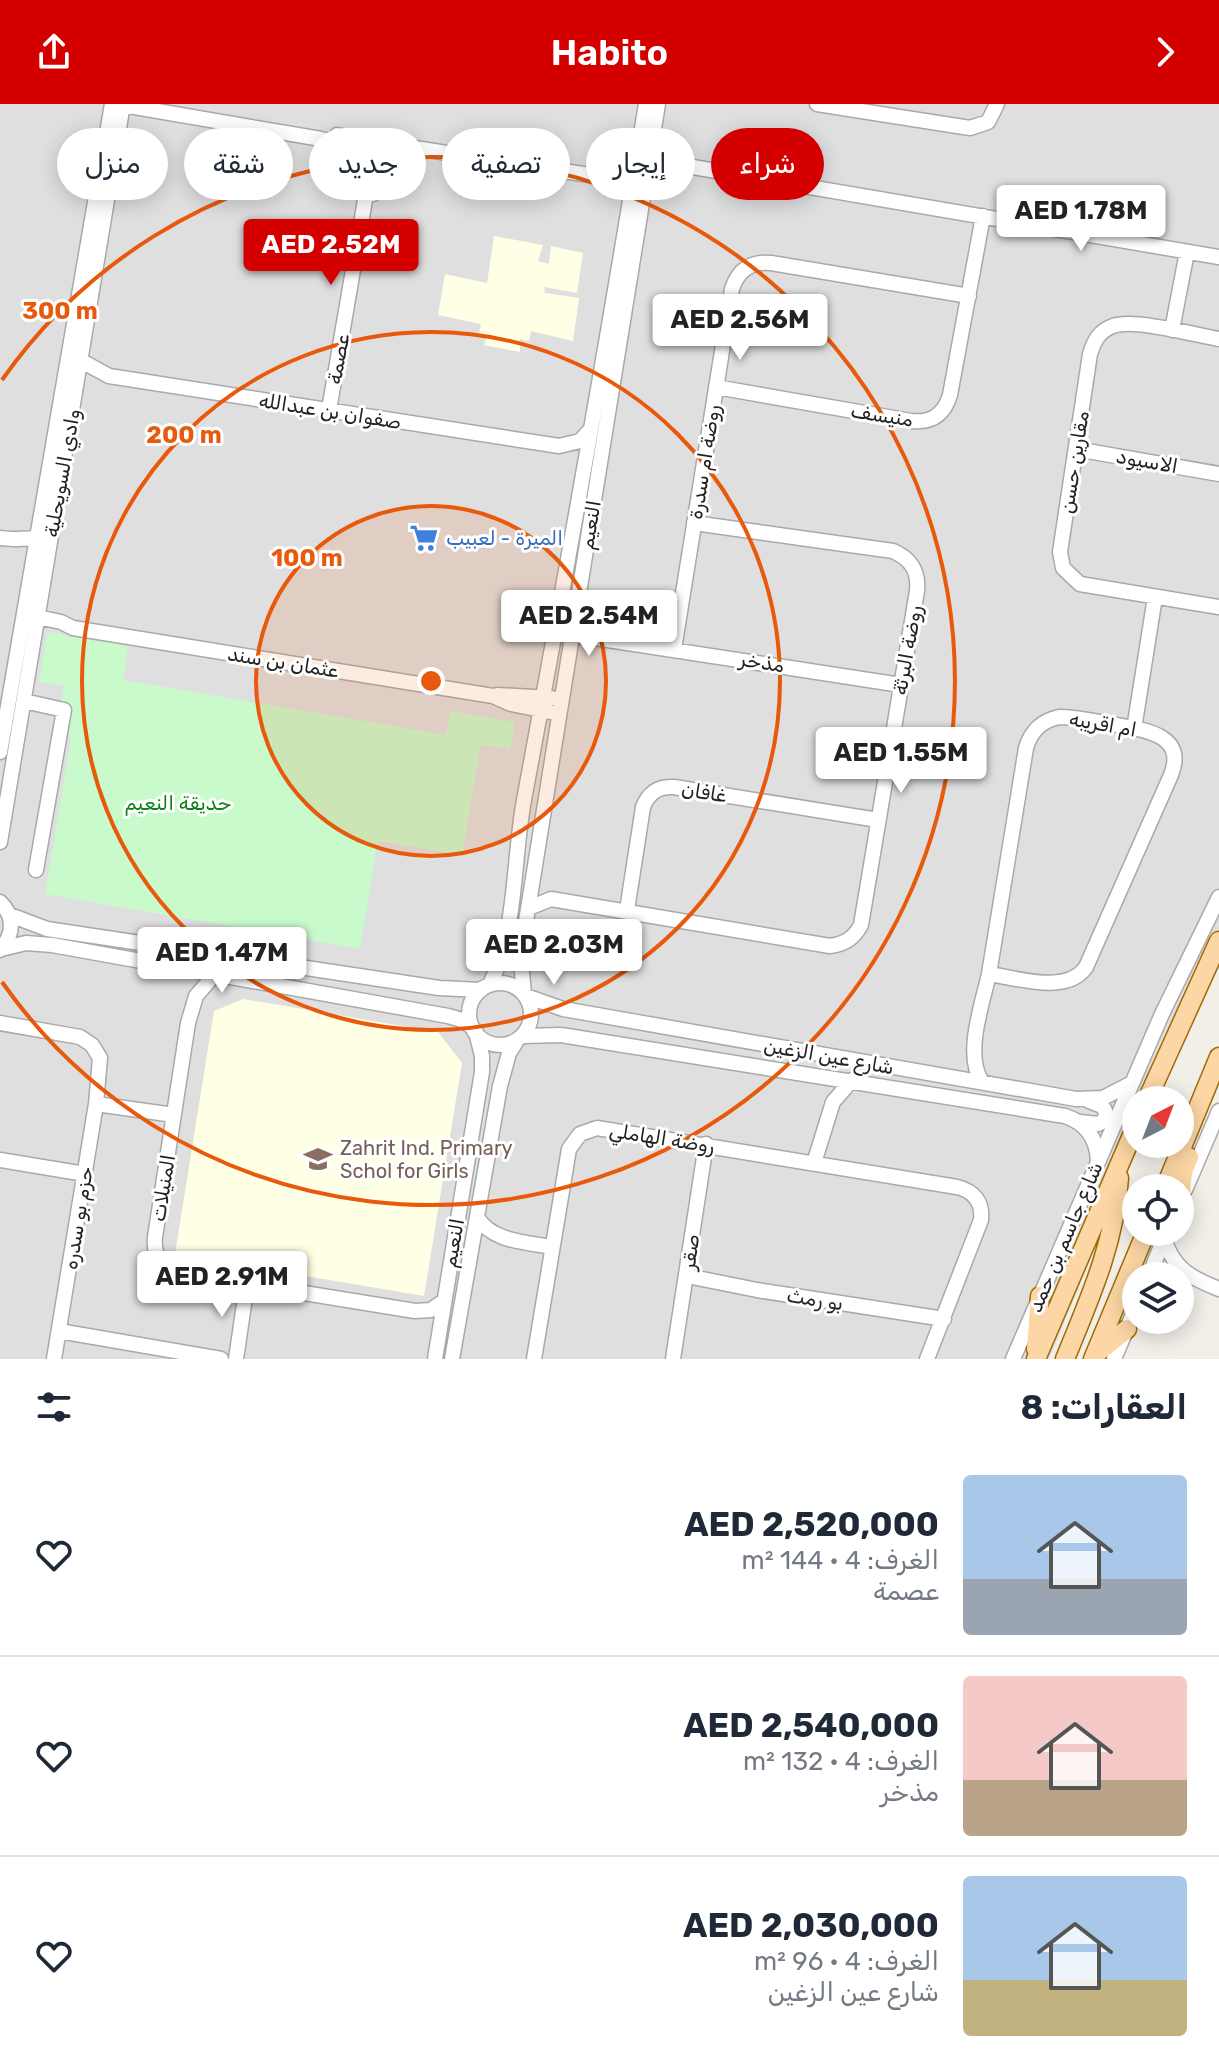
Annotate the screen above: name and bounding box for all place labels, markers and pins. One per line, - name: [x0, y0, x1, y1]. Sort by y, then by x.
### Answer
- pin: AED 1.78M: [989, 185, 1173, 253]
- pin: AED 2.52M: [239, 219, 423, 287]
- pin: AED 2.56M: [648, 294, 832, 362]
- supermarket icon: الميرة - لعبيب: [409, 523, 439, 553]
- place label: الميرة - لعبيب: [446, 526, 563, 550]
- pin: AED 2.54M: [497, 590, 681, 658]
- centre of rings: [417, 667, 445, 695]
- pin: AED 1.55M: [809, 727, 993, 795]
- pin: AED 2.03M: [462, 919, 646, 987]
- pin: AED 1.47M: [130, 927, 314, 995]
- place label: Zahrit Ind. Primary Schol for Girls: [340, 1136, 513, 1183]
- school or university icon: Zahrit Ind. Primary Schol for Girls: [303, 1144, 333, 1174]
- pin: AED 2.91M: [130, 1251, 314, 1319]

